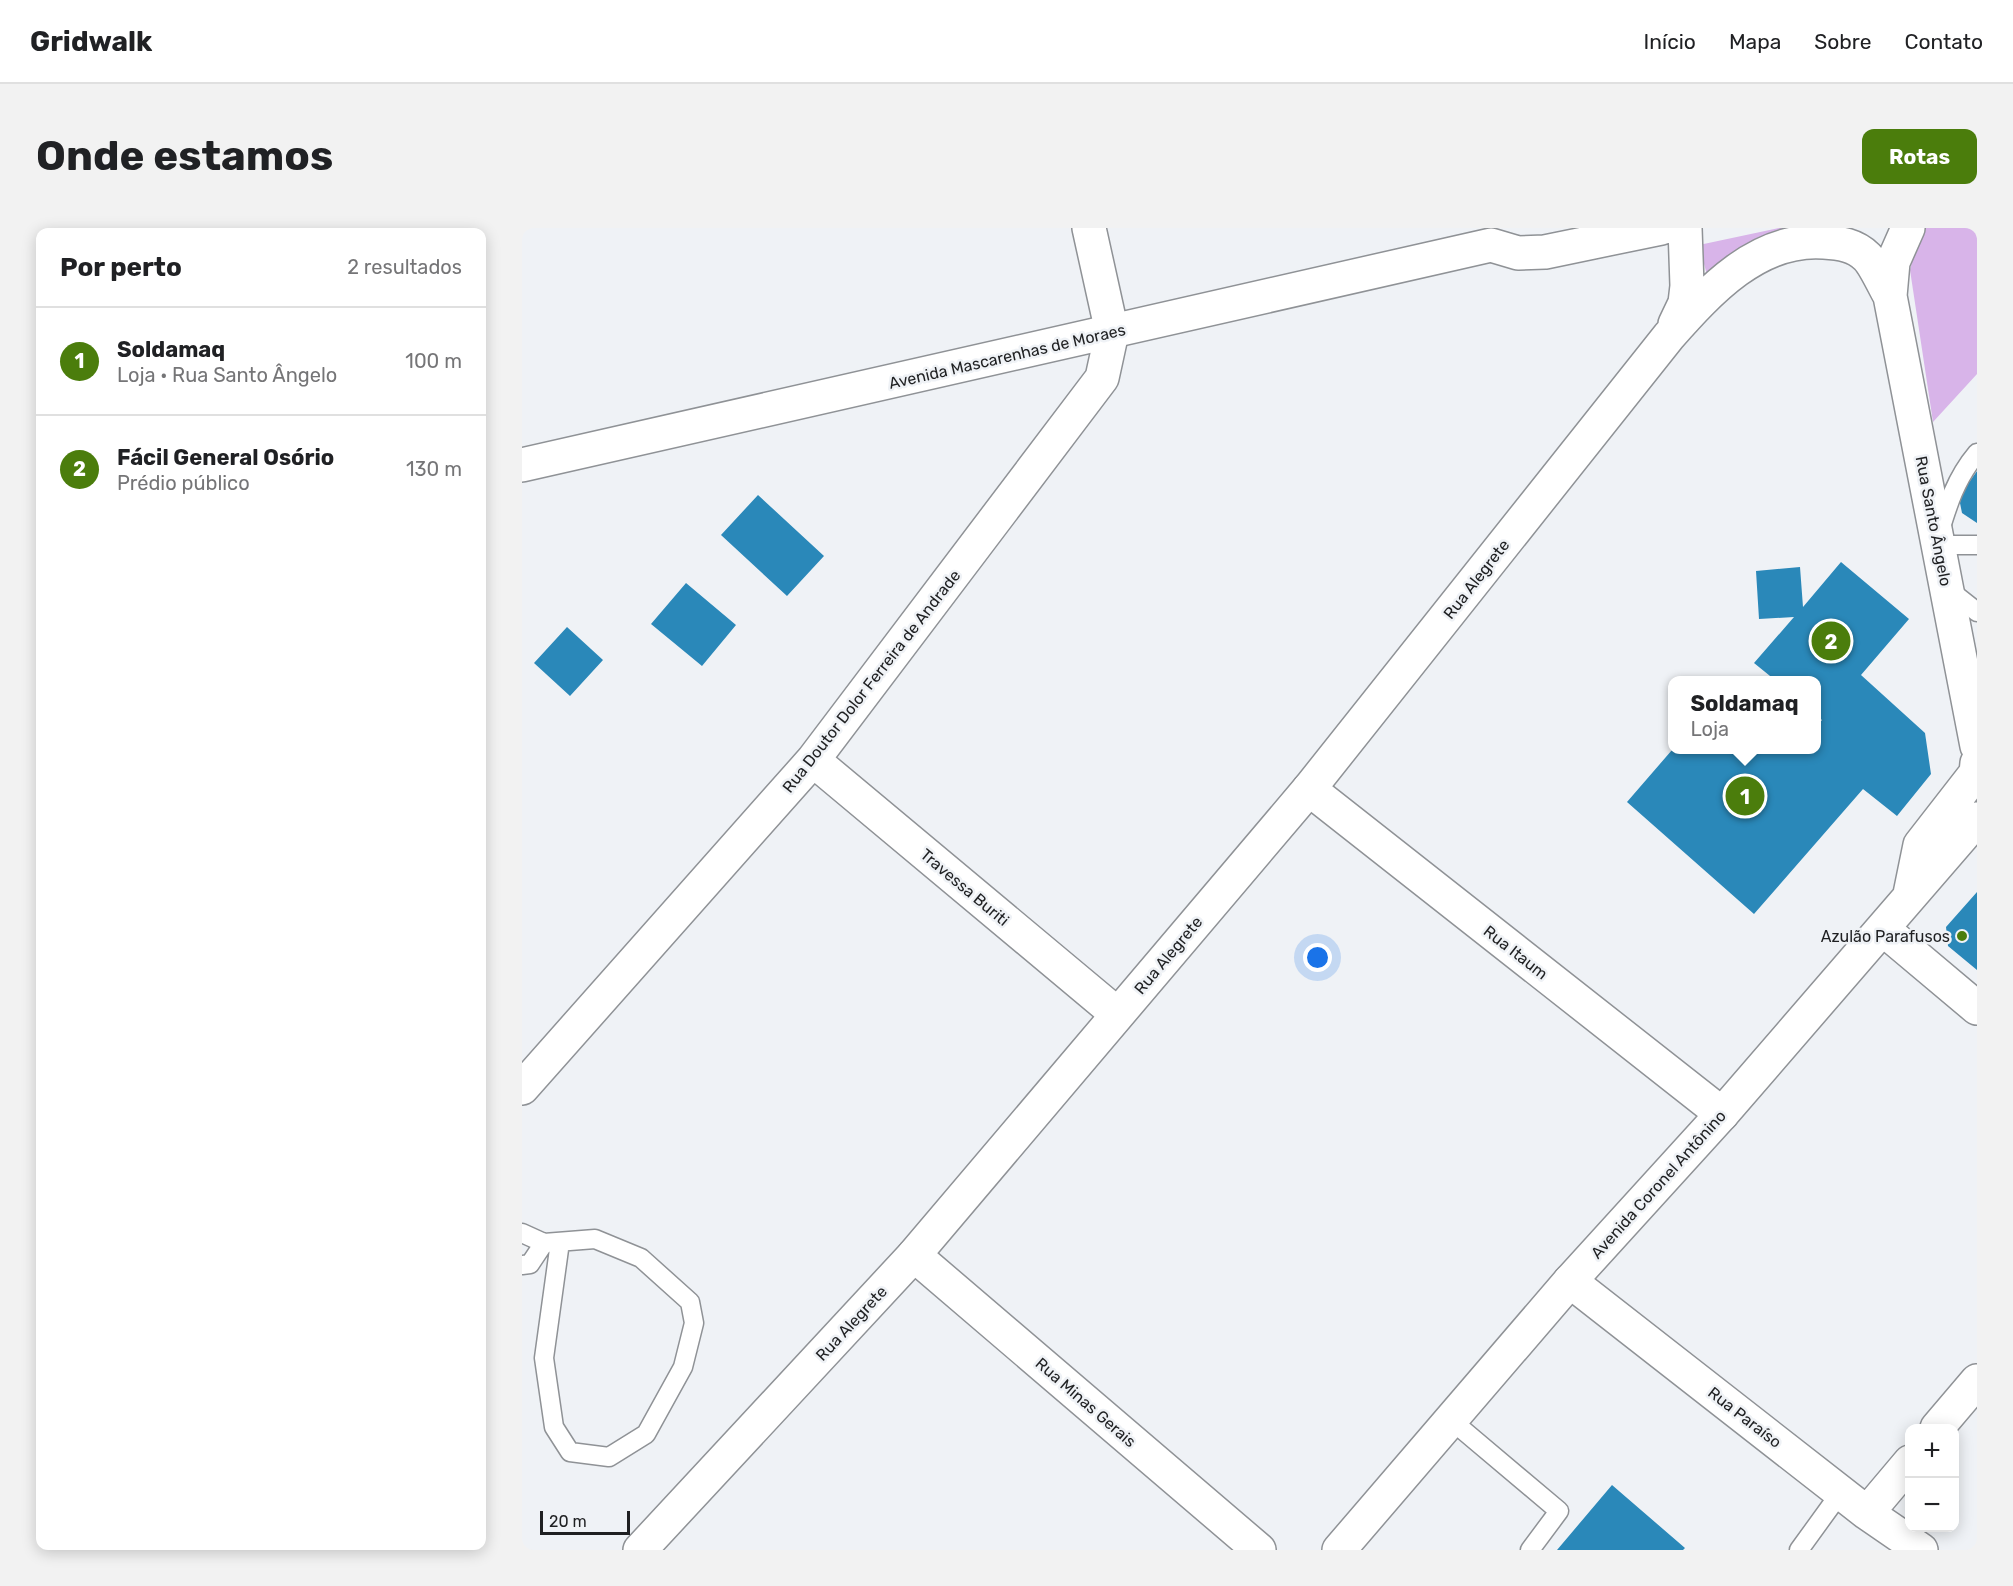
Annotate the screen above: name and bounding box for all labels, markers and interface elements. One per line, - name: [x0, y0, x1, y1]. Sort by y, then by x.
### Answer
- text: Gridwalk: [30, 25, 152, 58]
- text: Início: [1644, 29, 1696, 54]
- text: Mapa: [1729, 29, 1781, 54]
- text: Sobre: [1814, 29, 1871, 54]
- text: Contato: [1904, 29, 1983, 54]
- button: Rotas: [1862, 129, 1977, 184]
- text: Onde estamos: [36, 131, 333, 181]
- text: Por perto: [60, 252, 182, 283]
- text: 2 resultados: [347, 255, 462, 279]
- street label: Avenida Mascarenhas de Moraes: [887, 320, 1127, 393]
- text: Soldamaq: [117, 336, 225, 363]
- text: 1: [75, 349, 84, 373]
- text: 100 m: [405, 349, 462, 373]
- text: Loja · Rua Santo Ângelo: [117, 363, 337, 387]
- text: Fácil General Osório: [117, 444, 334, 471]
- street label: Rua Santo Ângelo: [1912, 454, 1955, 588]
- text: 2: [73, 457, 86, 481]
- text: 130 m: [406, 457, 462, 481]
- text: Prédio público: [117, 471, 250, 495]
- street label: Rua Alegrete: [1439, 536, 1513, 623]
- street label: Rua Doutor Dolor Ferreira de Andrade: [778, 566, 964, 797]
- pin: 2: [1812, 618, 1850, 664]
- popup: [1668, 676, 1821, 754]
- text: Soldamaq: [1690, 690, 1799, 717]
- text: Loja: [1690, 717, 1729, 741]
- pin: 1: [1726, 774, 1764, 818]
- street label: Travessa Buriti: [917, 845, 1013, 930]
- street label: Rua Alegrete: [1130, 913, 1206, 998]
- street label: Rua Itaum: [1480, 921, 1552, 983]
- place label: Azulão Parafusos: [1821, 927, 1950, 946]
- marker: Azulão Parafusos: [1955, 929, 1969, 943]
- your location: [1303, 943, 1332, 972]
- street label: Avenida Coronel Antônino: [1587, 1106, 1730, 1262]
- street label: Rua Alegrete: [812, 1282, 891, 1365]
- street label: Rua Minas Gerais: [1032, 1354, 1140, 1451]
- street label: Rua Paraíso: [1704, 1383, 1785, 1452]
- map controls: [1905, 1424, 1959, 1532]
- button: +: [1905, 1424, 1959, 1478]
- button: −: [1905, 1478, 1959, 1532]
- scale bar: [540, 1508, 630, 1536]
- text: 20 m: [549, 1512, 587, 1531]

